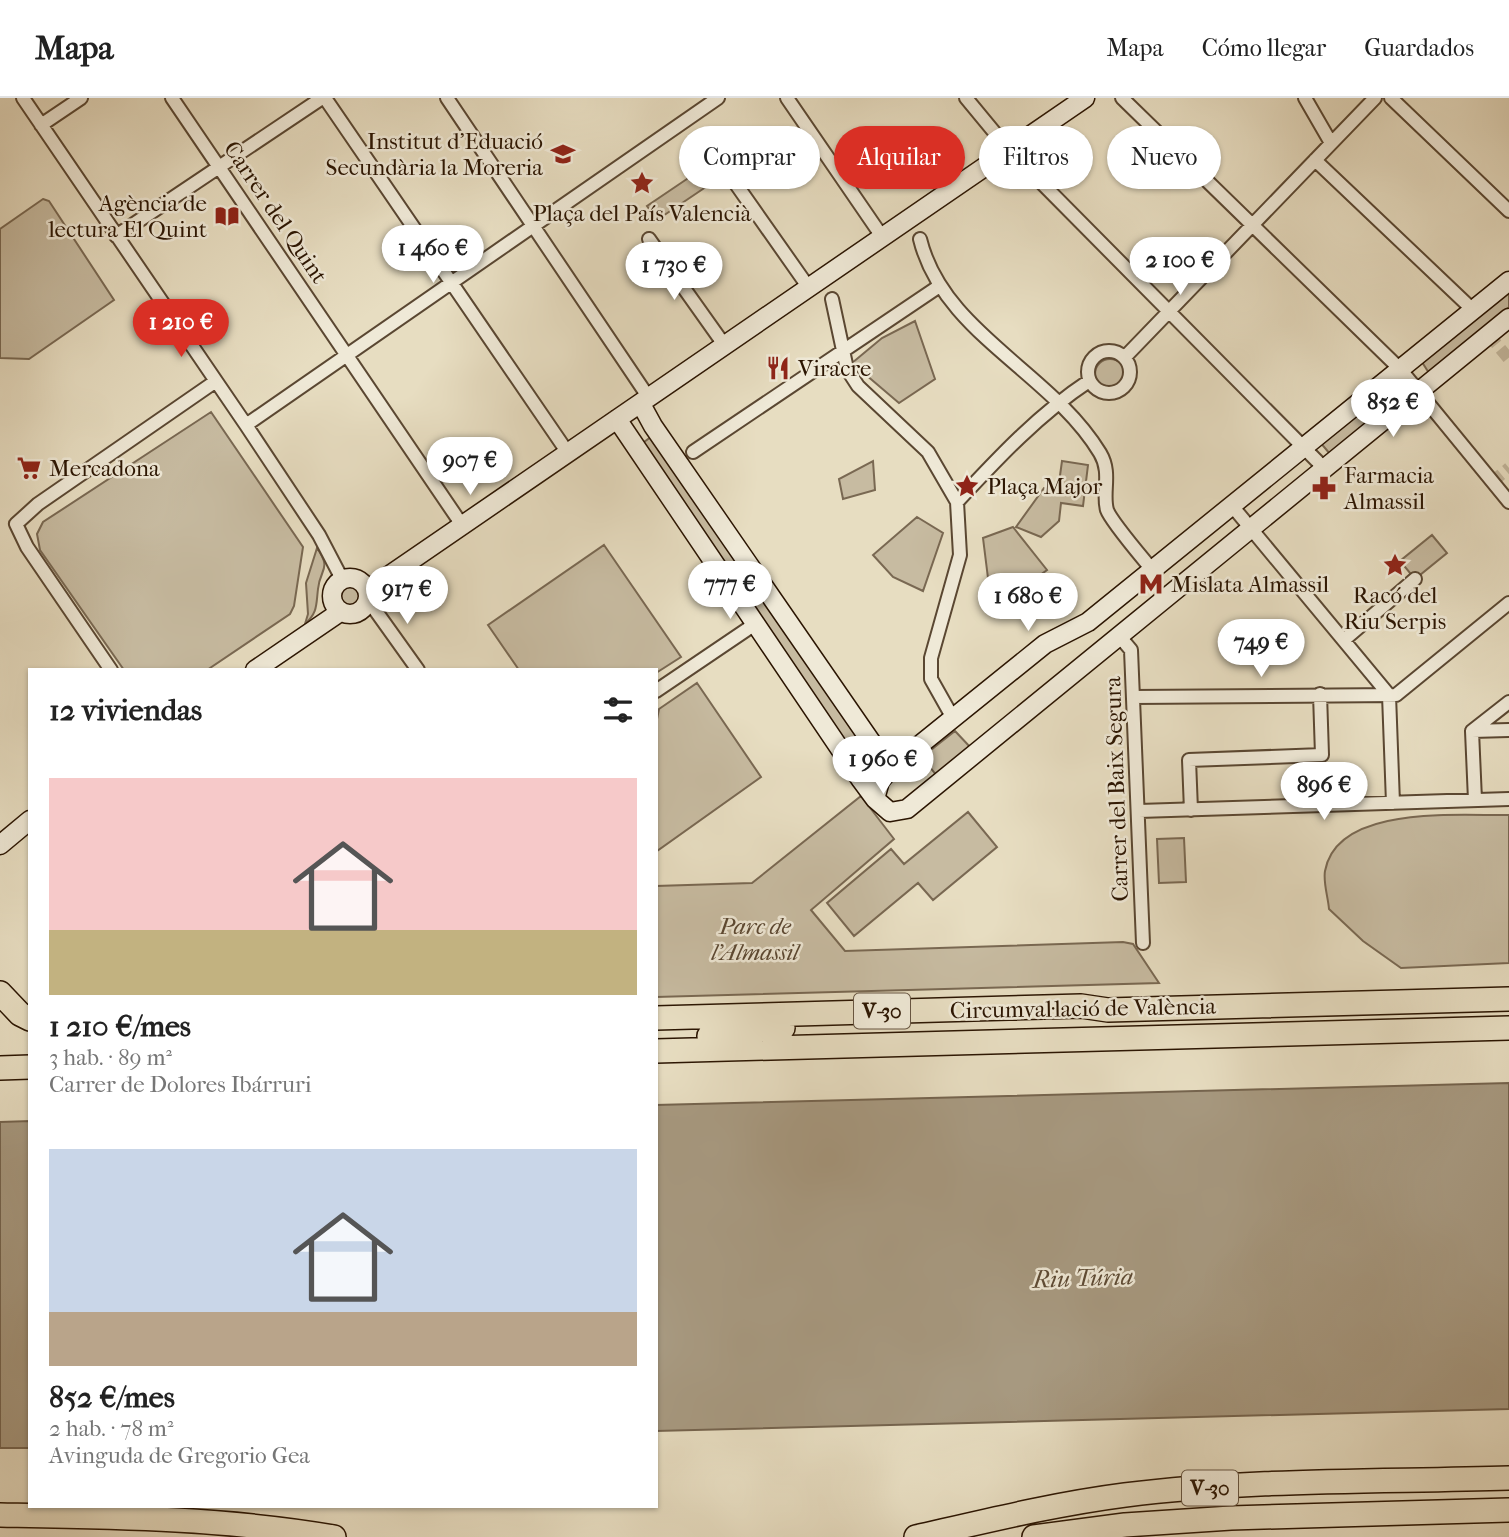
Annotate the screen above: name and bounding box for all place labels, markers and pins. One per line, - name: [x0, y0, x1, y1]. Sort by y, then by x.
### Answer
- place label: Institut d'Eduació Secundària la Moreria: [326, 128, 543, 181]
- school or university icon: Institut d'Eduació Secundària la Moreria: [549, 140, 577, 168]
- place icon: Plaça del País Valencià: [628, 169, 656, 197]
- place label: Agència de lectura El Quint: [47, 190, 207, 243]
- place label: Plaça del País Valencià: [533, 200, 752, 227]
- library icon: Agència de lectura El Quint: [213, 202, 241, 230]
- pin: 1 460 €: [368, 226, 498, 285]
- pin: 2 100 €: [1115, 238, 1245, 297]
- pin: 1 730 €: [609, 242, 739, 302]
- pin: 1 210 €: [116, 300, 246, 359]
- restaurant icon: Viracre: [764, 354, 792, 382]
- place label: Viracre: [797, 355, 871, 382]
- pin: 852 €: [1344, 380, 1442, 439]
- pin: 907 €: [421, 438, 519, 497]
- supermarket icon: Mercadona: [15, 454, 43, 482]
- place label: Mercadona: [49, 455, 160, 482]
- place label: Farmacia Almassil: [1343, 462, 1434, 515]
- place icon: Plaça Major: [953, 472, 981, 500]
- place label: Plaça Major: [987, 473, 1103, 500]
- pharmacy icon: Farmacia Almassil: [1310, 474, 1338, 502]
- place icon: Racó del Riu Serpis: [1381, 551, 1409, 579]
- pin: 777 €: [681, 561, 779, 621]
- pin: 917 €: [358, 566, 456, 626]
- metro station icon: Mislata Almassil: [1137, 570, 1165, 598]
- place label: Mislata Almassil: [1171, 571, 1330, 598]
- pin: 1 680 €: [963, 574, 1093, 633]
- place label: Racó del Riu Serpis: [1344, 582, 1446, 635]
- pin: 749 €: [1212, 620, 1310, 679]
- pin: 1 960 €: [818, 736, 948, 796]
- pin: 896 €: [1275, 762, 1373, 822]

